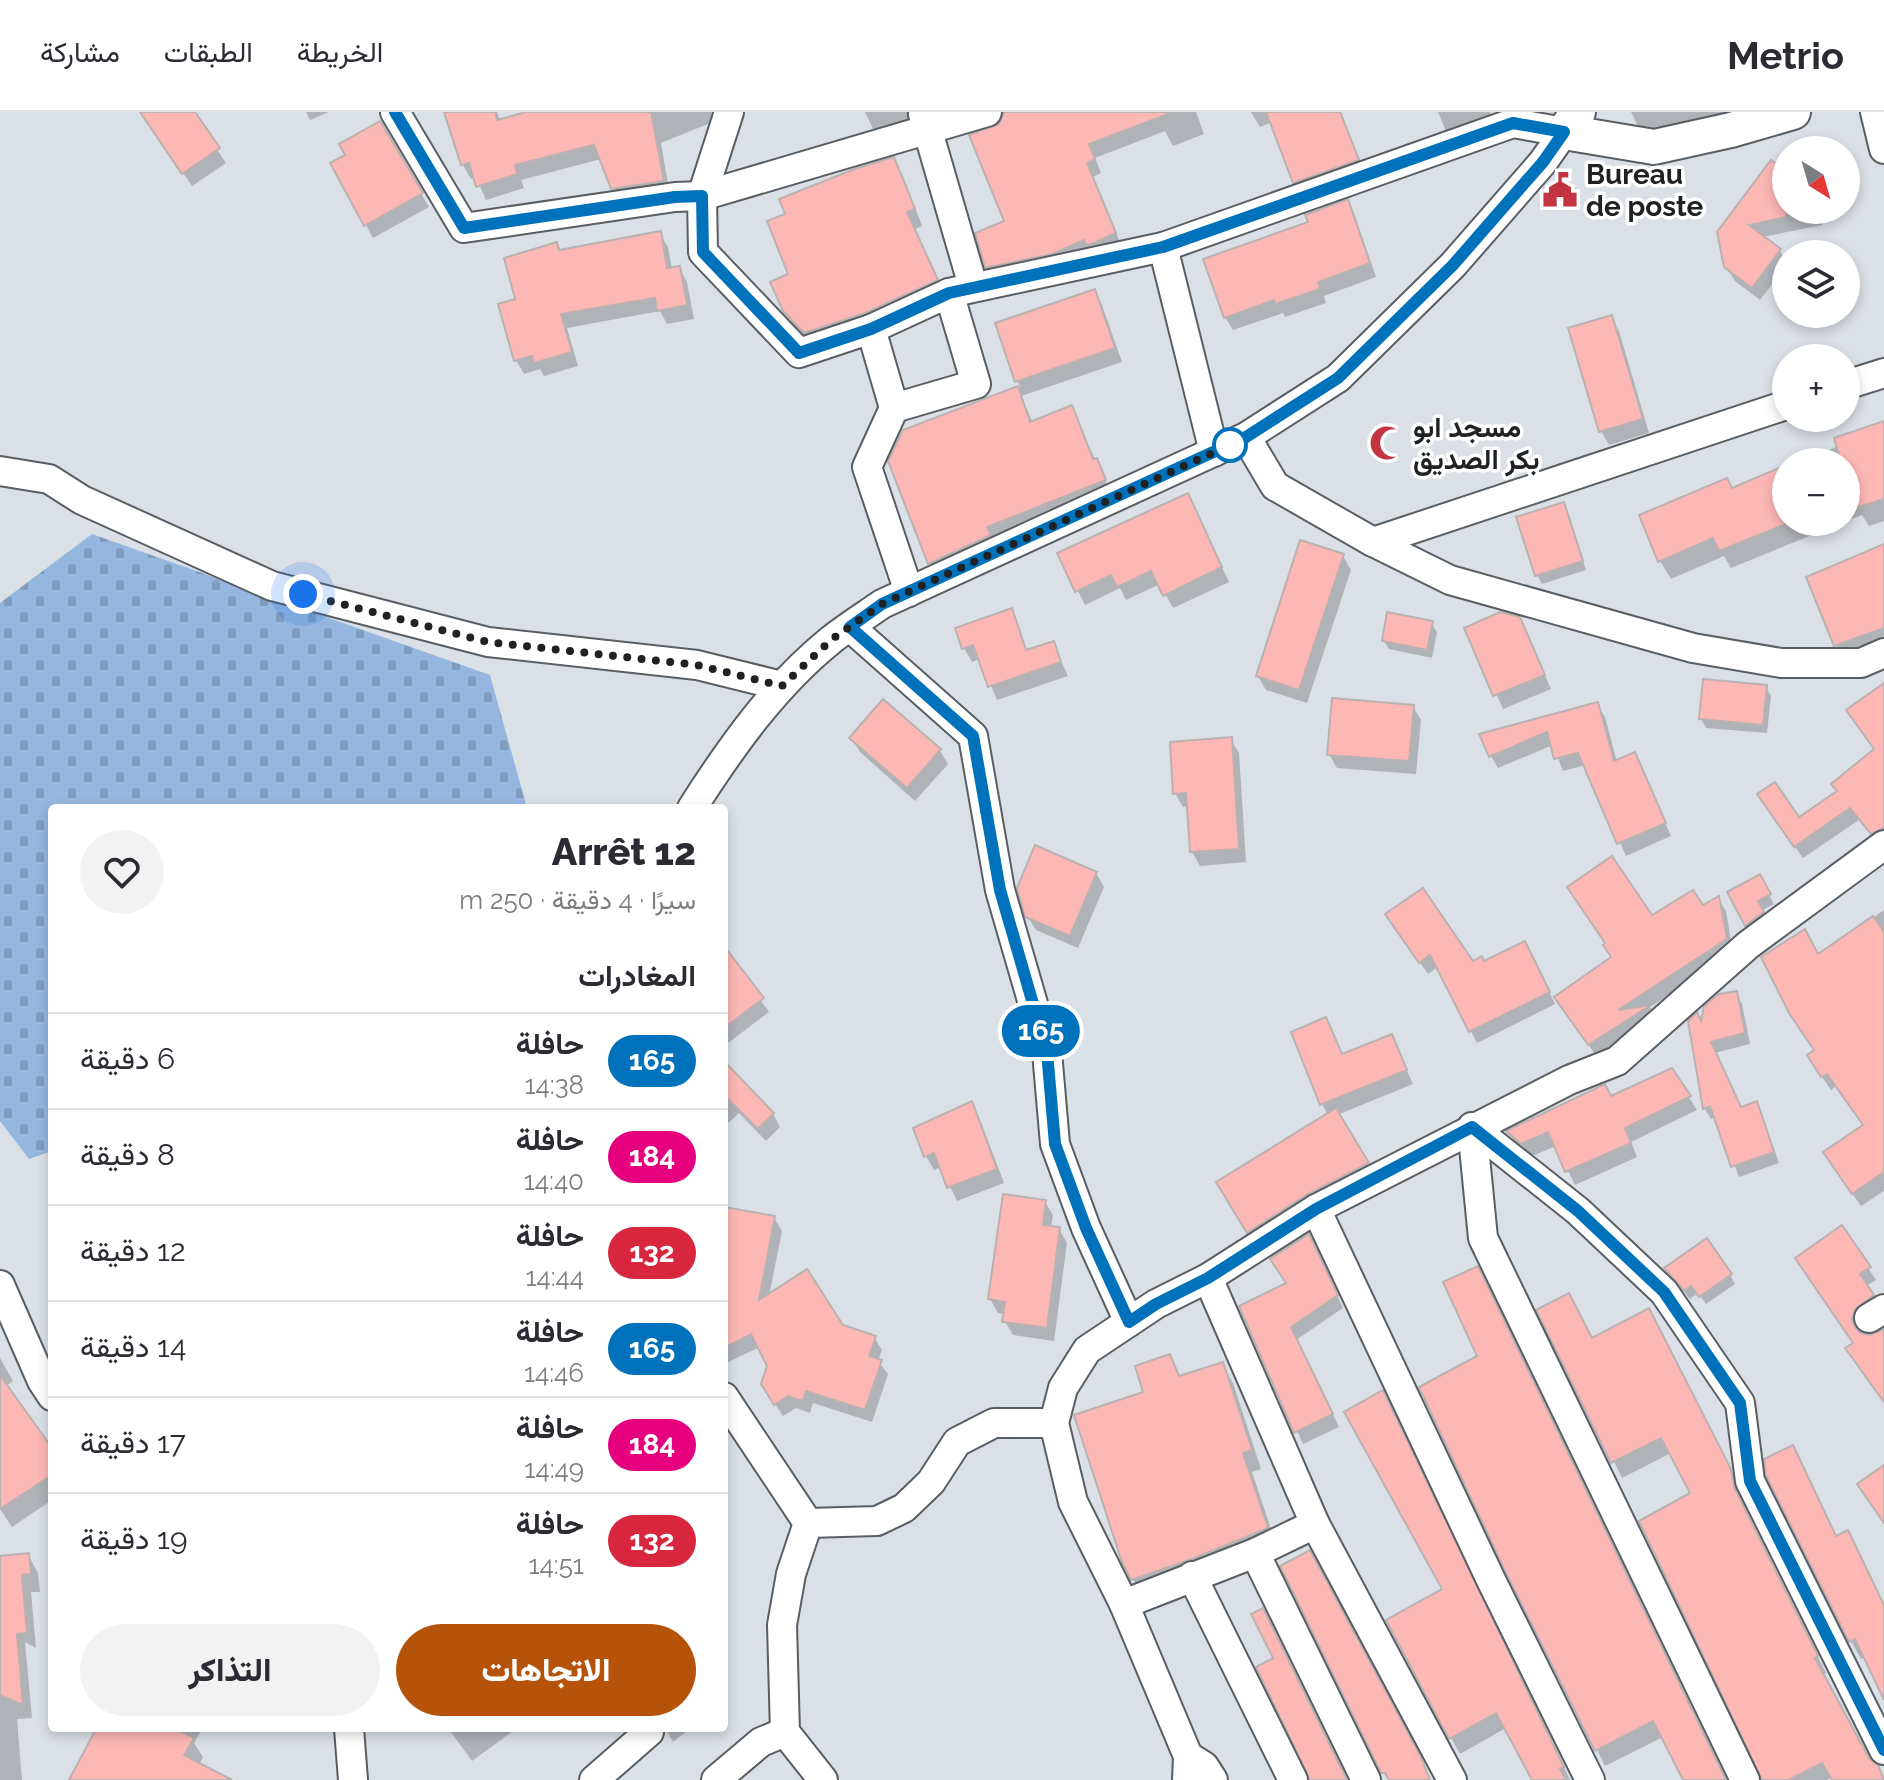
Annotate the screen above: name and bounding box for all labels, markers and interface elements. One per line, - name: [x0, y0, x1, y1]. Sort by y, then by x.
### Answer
- text: Metrio: [1727, 33, 1844, 78]
- text: مشاركة: [40, 36, 120, 69]
- text: الطبقات: [164, 36, 253, 69]
- text: الخريطة: [297, 36, 383, 69]
- north arrow: [1772, 136, 1860, 224]
- map controls: [1772, 136, 1860, 536]
- place label: Bureau de poste: [1586, 158, 1704, 223]
- public building icon: Bureau de poste: [1541, 171, 1579, 209]
- button: layers: [1772, 240, 1860, 328]
- button: +: [1772, 344, 1860, 432]
- place label: مسجد ابو بكر الصديق: [1413, 411, 1539, 477]
- mosque icon: مسجد ابو بكر الصديق: [1368, 424, 1406, 462]
- unlabelled marker: [1213, 428, 1247, 462]
- button: −: [1772, 448, 1860, 536]
- your location: [283, 574, 323, 614]
- text: Arrêt 12: [552, 829, 696, 874]
- button: heart: [80, 830, 164, 914]
- text: سيرًا · 4 دقيقة · 250 m: [459, 885, 696, 915]
- text: المغادرات: [578, 958, 696, 993]
- line badge: 165: [995, 1005, 1087, 1057]
- text: 165: [1018, 1014, 1064, 1047]
- text: حافلة: [516, 1026, 584, 1061]
- text: 6 دقيقة: [80, 1041, 175, 1076]
- text: 165: [629, 1044, 675, 1077]
- text: 14:38: [524, 1070, 584, 1100]
- text: حافلة: [516, 1122, 584, 1157]
- text: 8 دقيقة: [80, 1137, 175, 1172]
- text: 184: [629, 1140, 675, 1173]
- text: 14:40: [524, 1166, 584, 1196]
- text: حافلة: [516, 1218, 584, 1253]
- text: 12 دقيقة: [80, 1233, 186, 1268]
- text: 132: [629, 1236, 675, 1269]
- text: 14:44: [525, 1262, 584, 1292]
- text: حافلة: [516, 1314, 584, 1349]
- text: 14 دقيقة: [80, 1329, 186, 1364]
- text: 165: [629, 1332, 675, 1365]
- text: 14:46: [524, 1358, 584, 1388]
- text: حافلة: [516, 1410, 584, 1445]
- text: 17 دقيقة: [80, 1425, 186, 1460]
- text: 184: [629, 1428, 675, 1461]
- text: 14:49: [524, 1454, 584, 1484]
- text: حافلة: [516, 1506, 584, 1541]
- text: 19 دقيقة: [80, 1521, 188, 1556]
- text: 132: [629, 1524, 675, 1557]
- text: 14:51: [528, 1550, 584, 1580]
- button: التذاكر: [80, 1624, 380, 1716]
- button: الاتجاهات: [396, 1624, 696, 1716]

